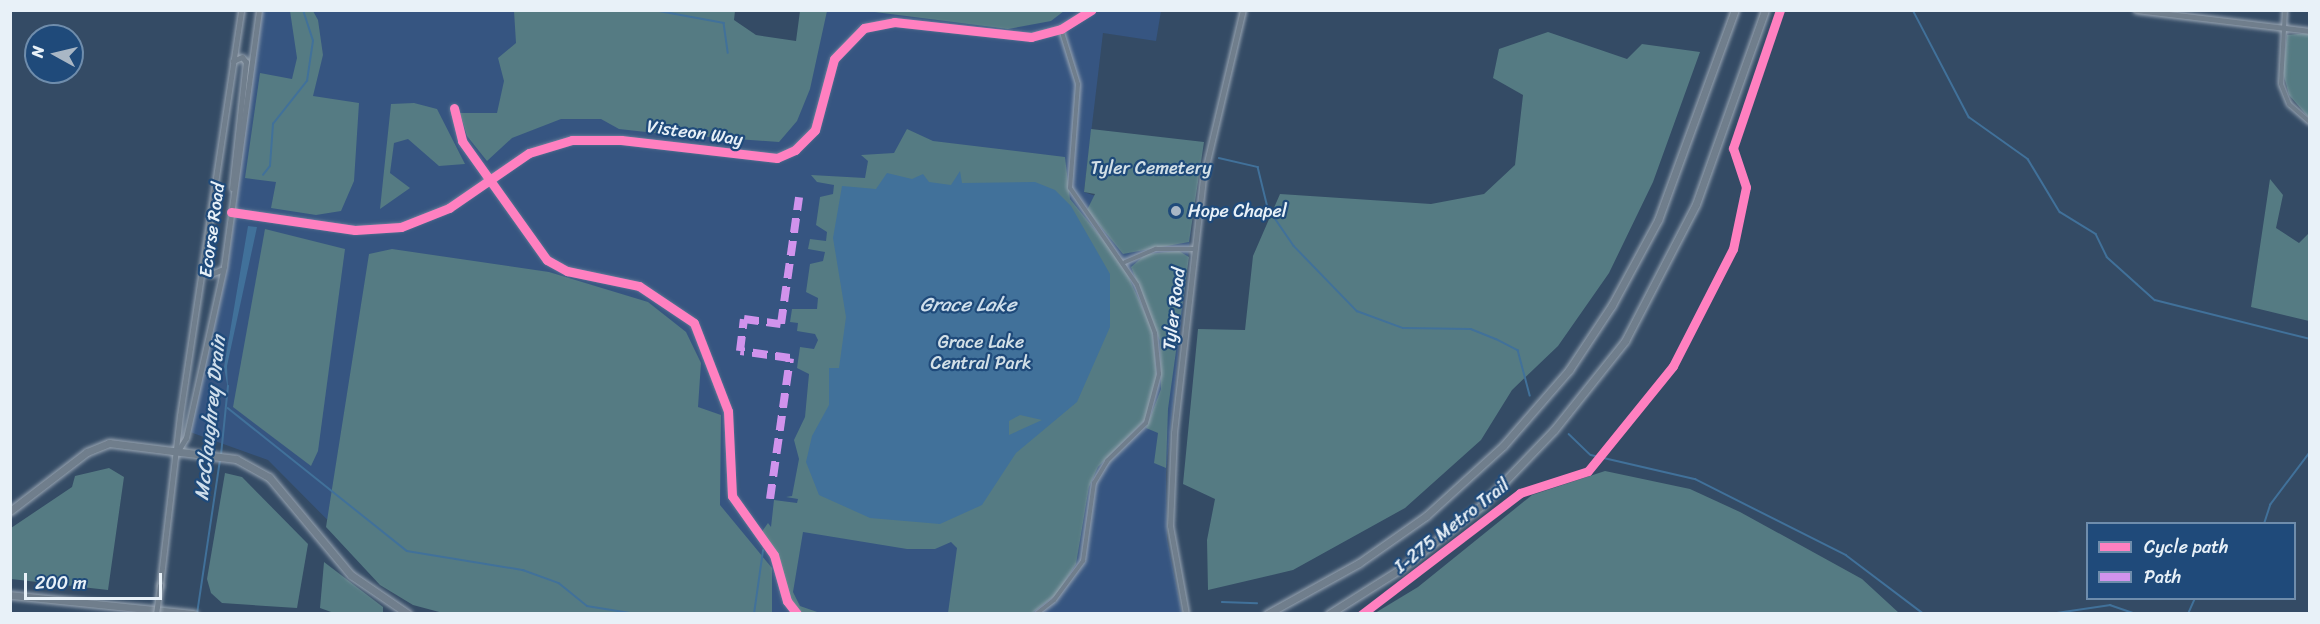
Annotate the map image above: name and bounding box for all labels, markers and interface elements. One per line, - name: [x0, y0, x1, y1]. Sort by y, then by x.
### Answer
- north arrow: [24, 24, 84, 84]
- text: N: [23, 44, 53, 59]
- street label: Visteon Way: [646, 116, 744, 150]
- park label: Tyler Cemetery: [1091, 157, 1211, 179]
- street label: Ecorse Road: [195, 181, 229, 279]
- place label: Hope Chapel: [1188, 200, 1287, 222]
- marker: Hope Chapel: [1169, 204, 1183, 218]
- street label: Tyler Road: [1158, 267, 1190, 351]
- water label: Grace Lake: [920, 292, 1016, 316]
- park label: Grace Lake Central Park: [930, 332, 1032, 374]
- water label: McClaughrey Drain: [189, 334, 231, 502]
- street label: I-275 Metro Trail: [1390, 474, 1514, 578]
- legend: [2086, 522, 2296, 600]
- text: Cycle path: [2144, 531, 2228, 563]
- scale bar: [27, 561, 165, 599]
- text: Path: [2144, 561, 2181, 593]
- text: 200 m: [35, 567, 87, 599]

